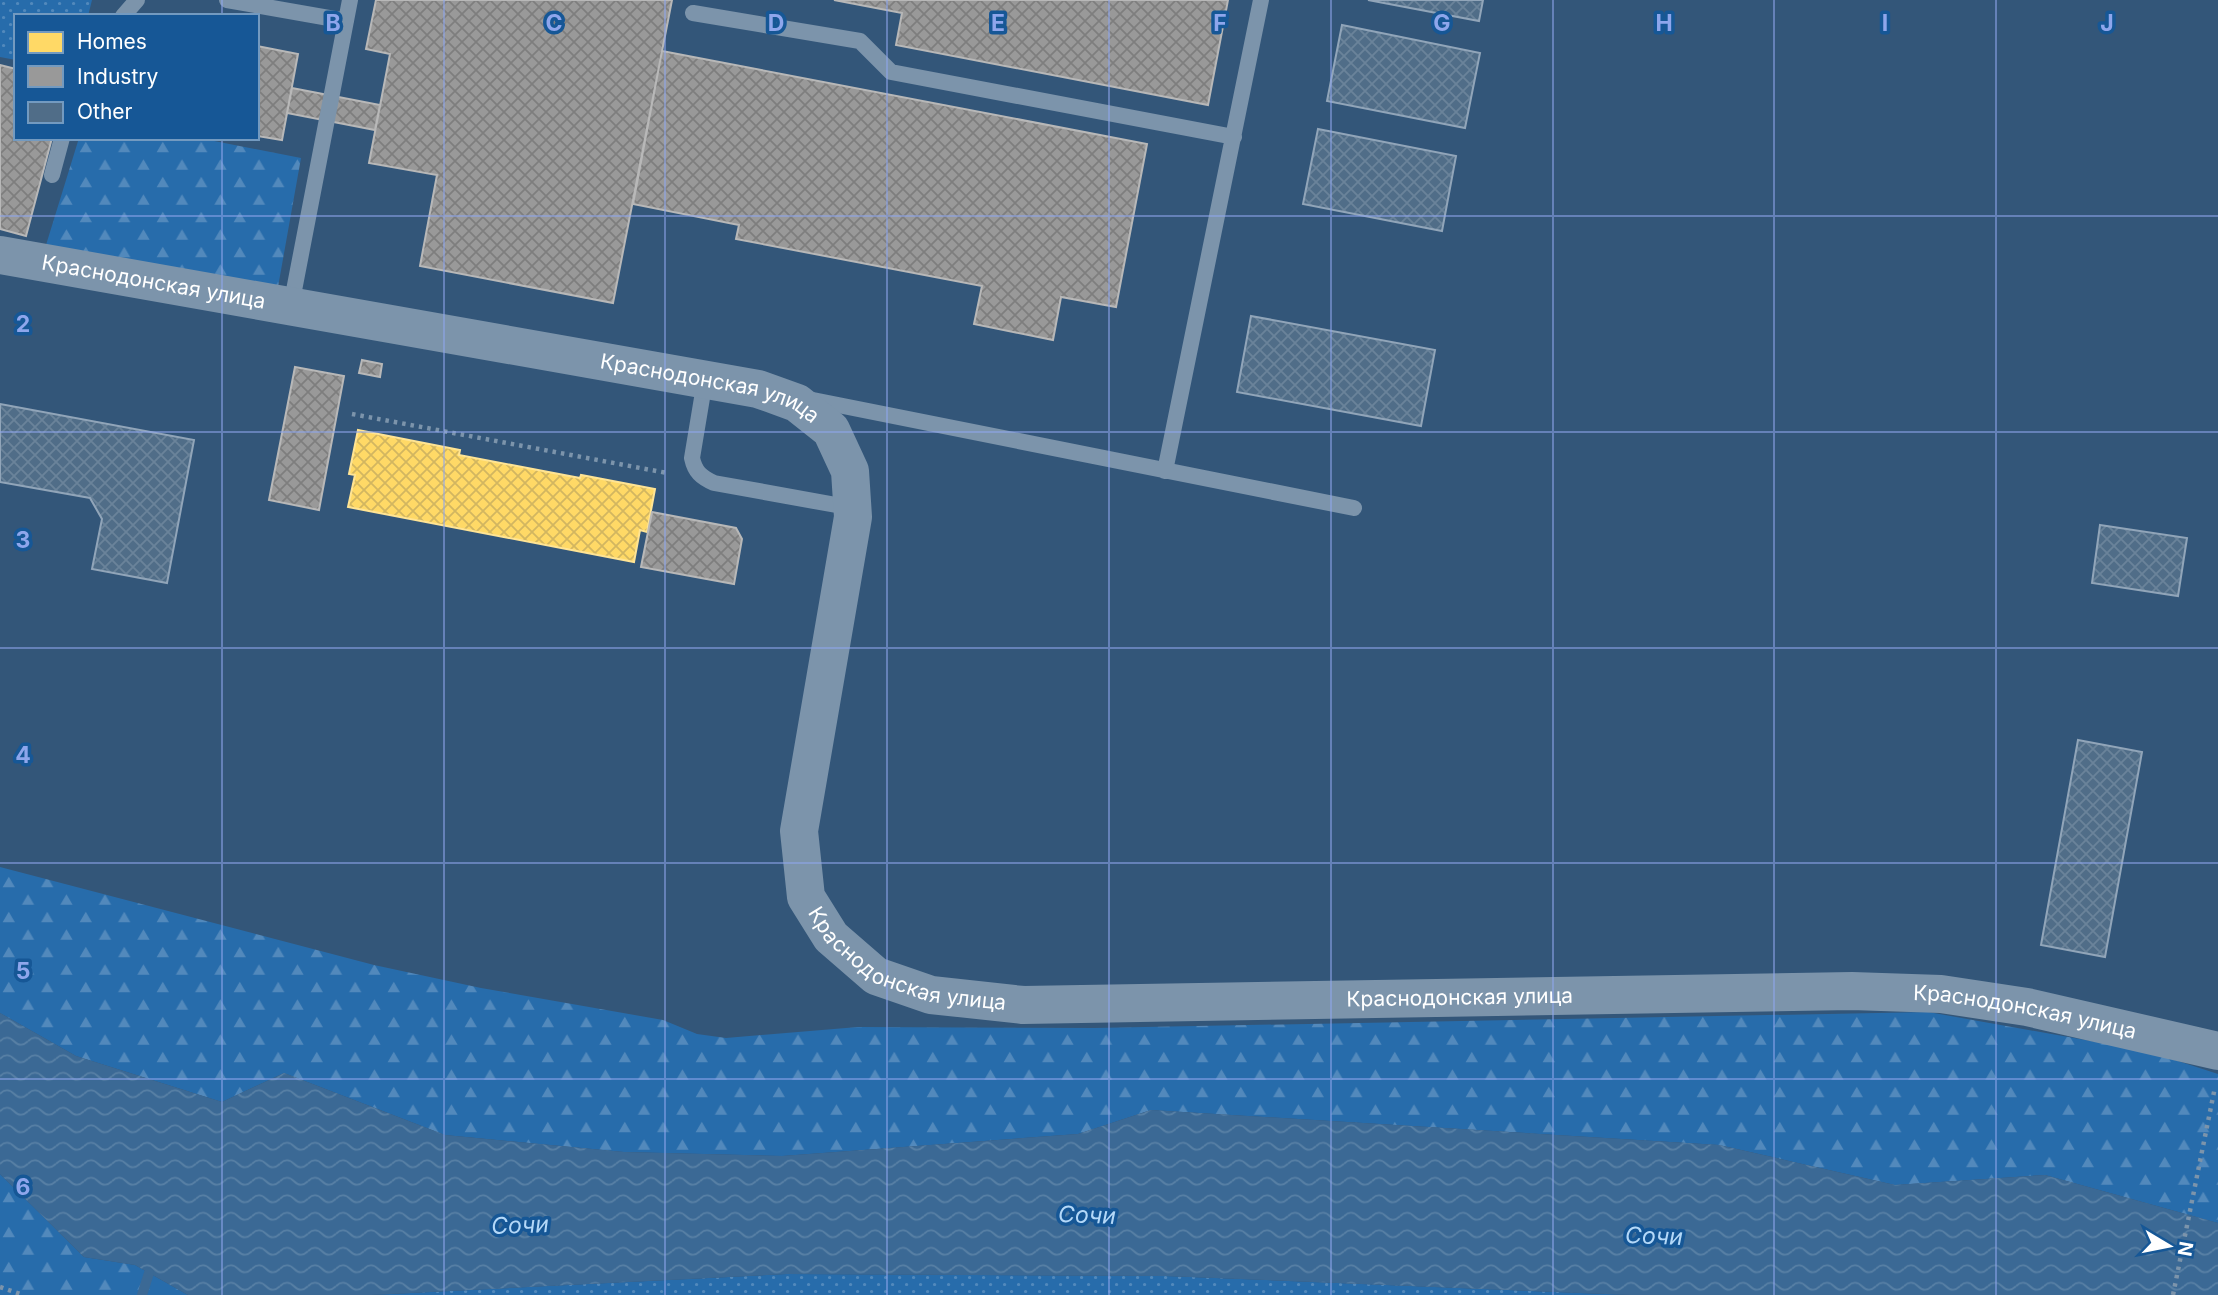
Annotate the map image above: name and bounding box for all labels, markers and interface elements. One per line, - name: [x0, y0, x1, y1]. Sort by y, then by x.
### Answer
- text: B: [325, 9, 341, 37]
- text: C: [545, 9, 563, 37]
- text: D: [768, 9, 784, 37]
- text: E: [991, 9, 1005, 37]
- text: F: [1213, 9, 1227, 37]
- text: G: [1433, 9, 1451, 37]
- text: H: [1655, 9, 1673, 37]
- text: I: [1882, 9, 1888, 37]
- text: J: [2100, 9, 2114, 37]
- legend: [14, 14, 259, 140]
- text: Homes: [77, 29, 147, 54]
- text: Industry: [77, 64, 159, 89]
- text: Other: [77, 99, 133, 124]
- street label: Краснодонская улица: [40, 250, 267, 314]
- text: 2: [16, 310, 30, 338]
- street label: Краснодонская улица: [598, 348, 825, 428]
- text: 3: [16, 526, 30, 554]
- text: 4: [15, 741, 31, 769]
- street label: Краснодонская улица: [803, 902, 1008, 1015]
- text: 5: [16, 957, 30, 985]
- street label: Краснодонская улица: [1913, 980, 2139, 1044]
- street label: Краснодонская улица: [1346, 983, 1573, 1012]
- text: 6: [16, 1173, 30, 1201]
- water label: Сочи: [1058, 1200, 1116, 1230]
- water label: Сочи: [491, 1210, 549, 1240]
- north arrow: [2134, 1211, 2204, 1281]
- water label: Сочи: [1625, 1221, 1683, 1251]
- text: N: [2173, 1240, 2198, 1258]

